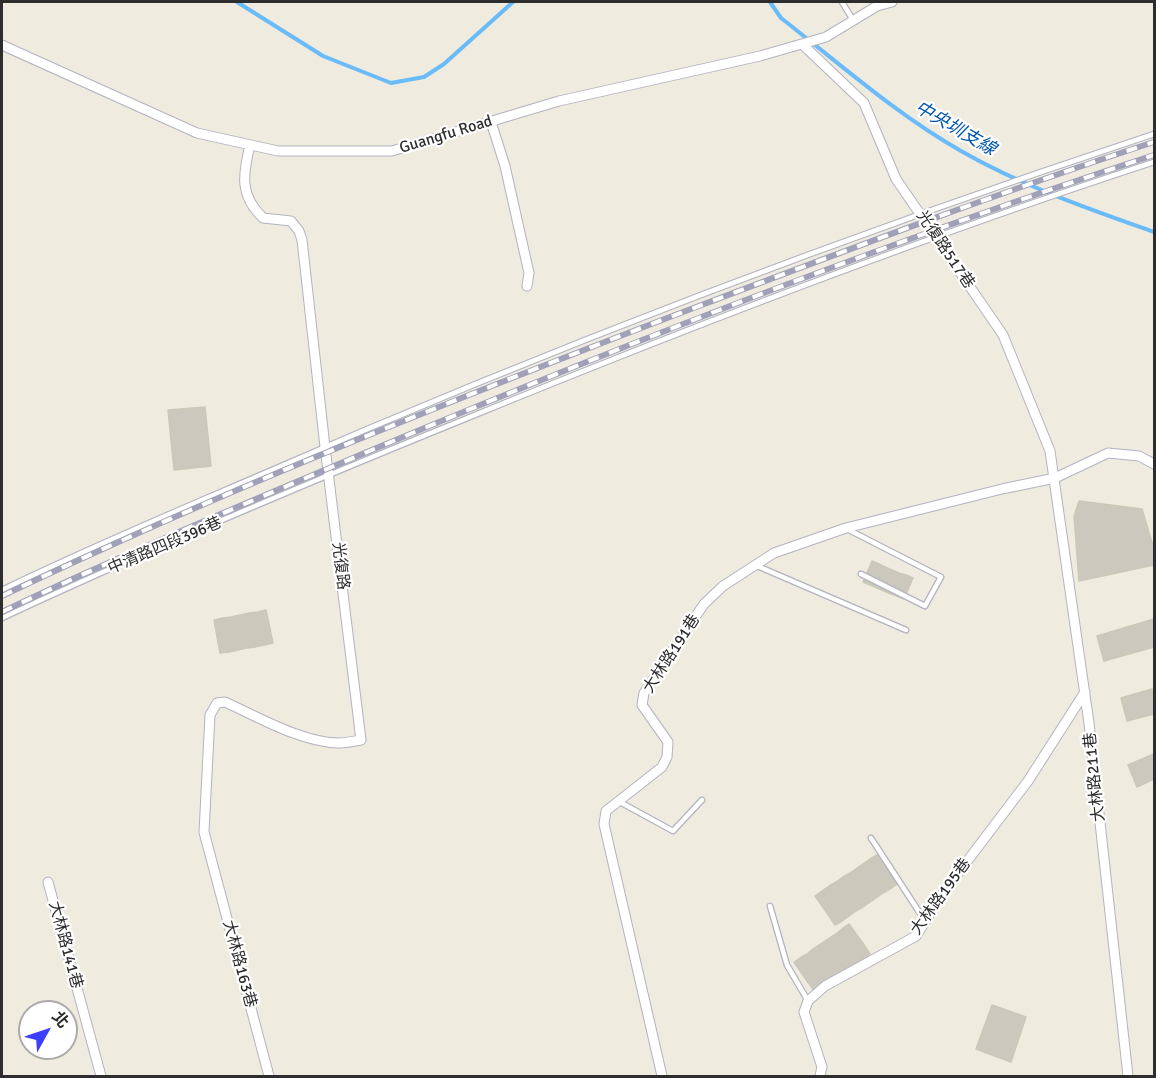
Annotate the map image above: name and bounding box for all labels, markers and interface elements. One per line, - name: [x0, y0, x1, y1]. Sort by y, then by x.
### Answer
- water label: 中央圳支線: [911, 97, 999, 161]
- street label: Guangfu Road: [397, 112, 495, 158]
- street label: 光復路517巷: [912, 207, 978, 293]
- street label: 中清路四段396巷: [105, 513, 225, 579]
- street label: 光復路: [328, 541, 352, 591]
- street label: 大林路191巷: [639, 611, 705, 697]
- street label: 大林路211巷: [1081, 731, 1109, 823]
- street label: 大林路195巷: [907, 855, 975, 939]
- street label: 大林路141巷: [44, 899, 86, 991]
- street label: 大林路163巷: [218, 918, 260, 1010]
- north arrow: [18, 1000, 78, 1060]
- text: 北: [47, 1007, 73, 1032]

